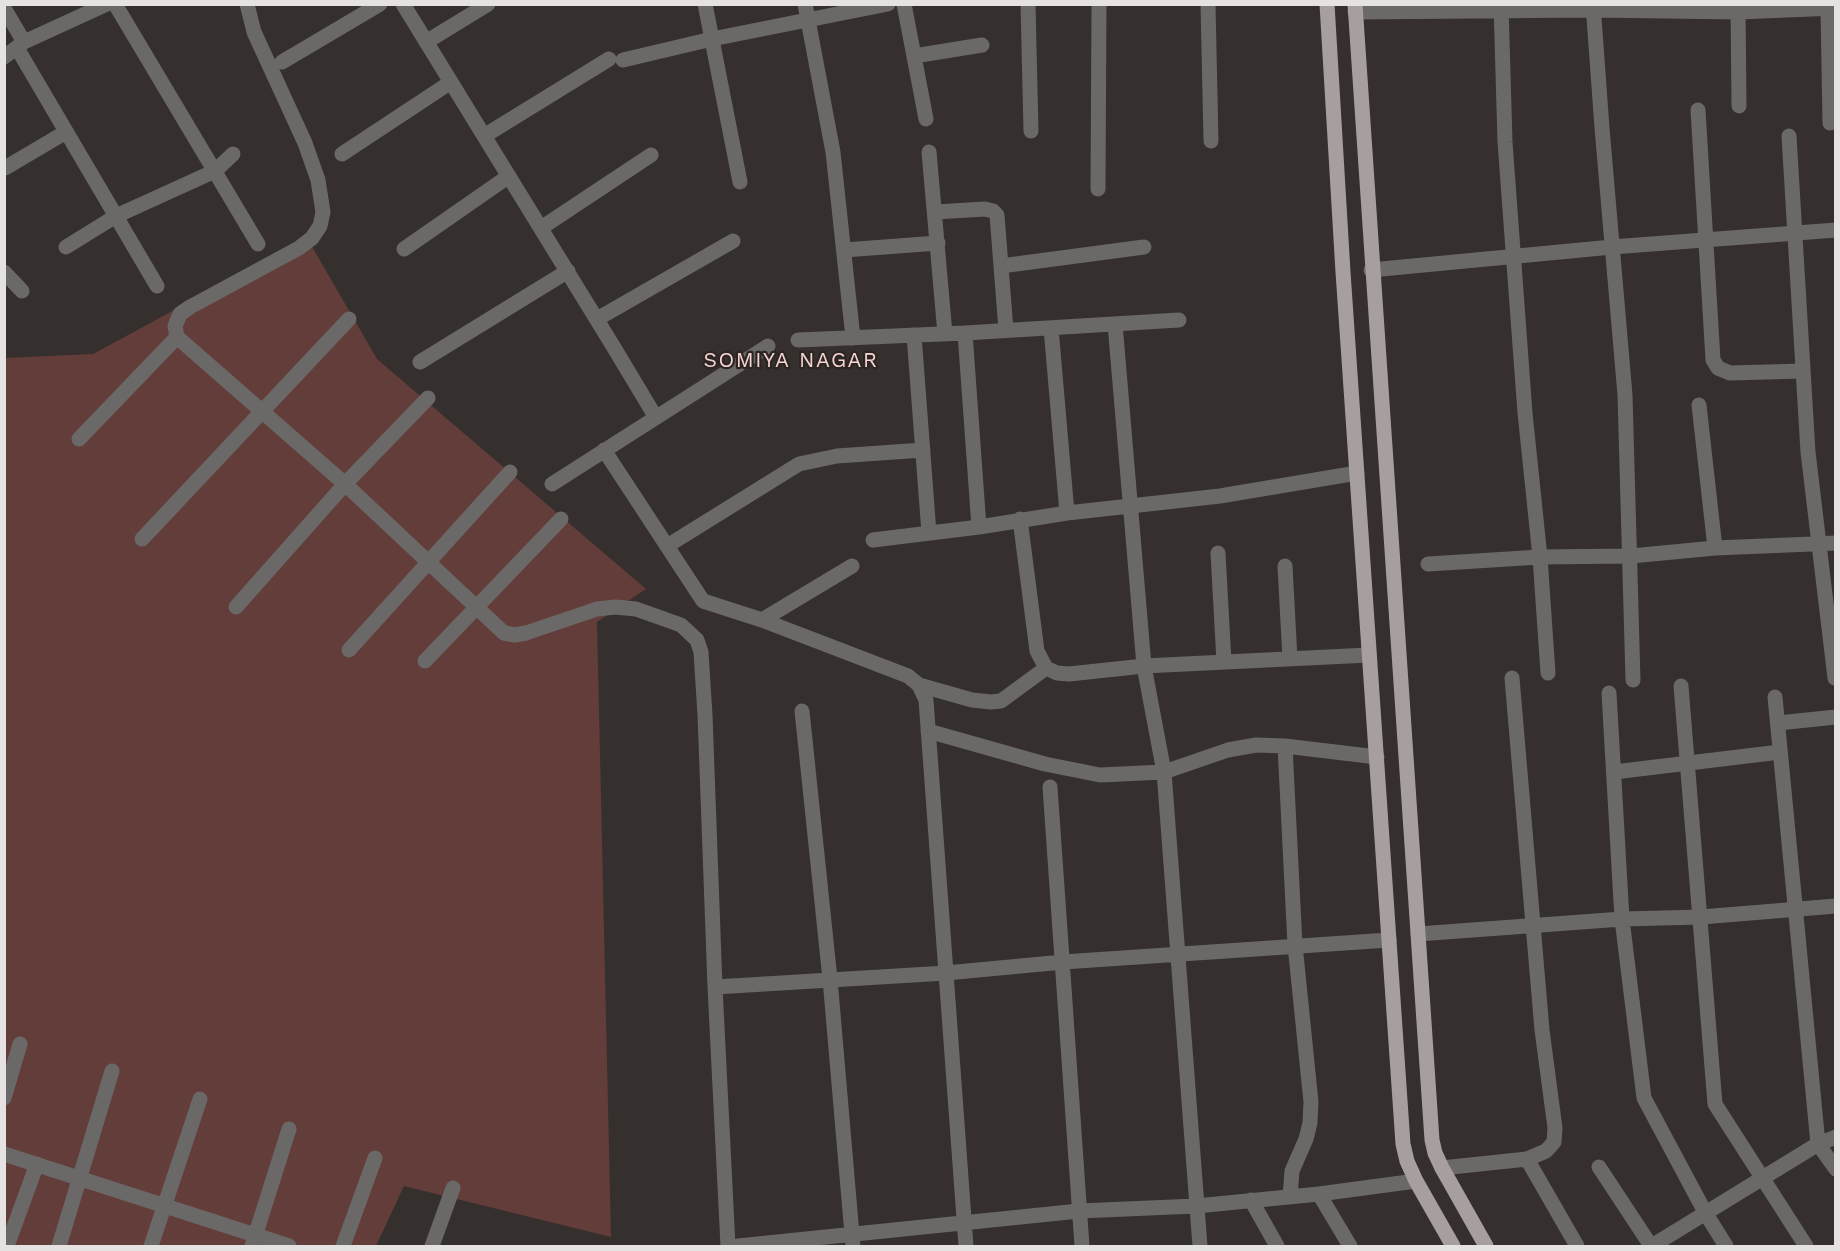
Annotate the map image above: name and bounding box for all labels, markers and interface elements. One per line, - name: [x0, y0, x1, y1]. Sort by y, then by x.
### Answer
- district label: SOMIYA NAGAR: [704, 348, 878, 374]

